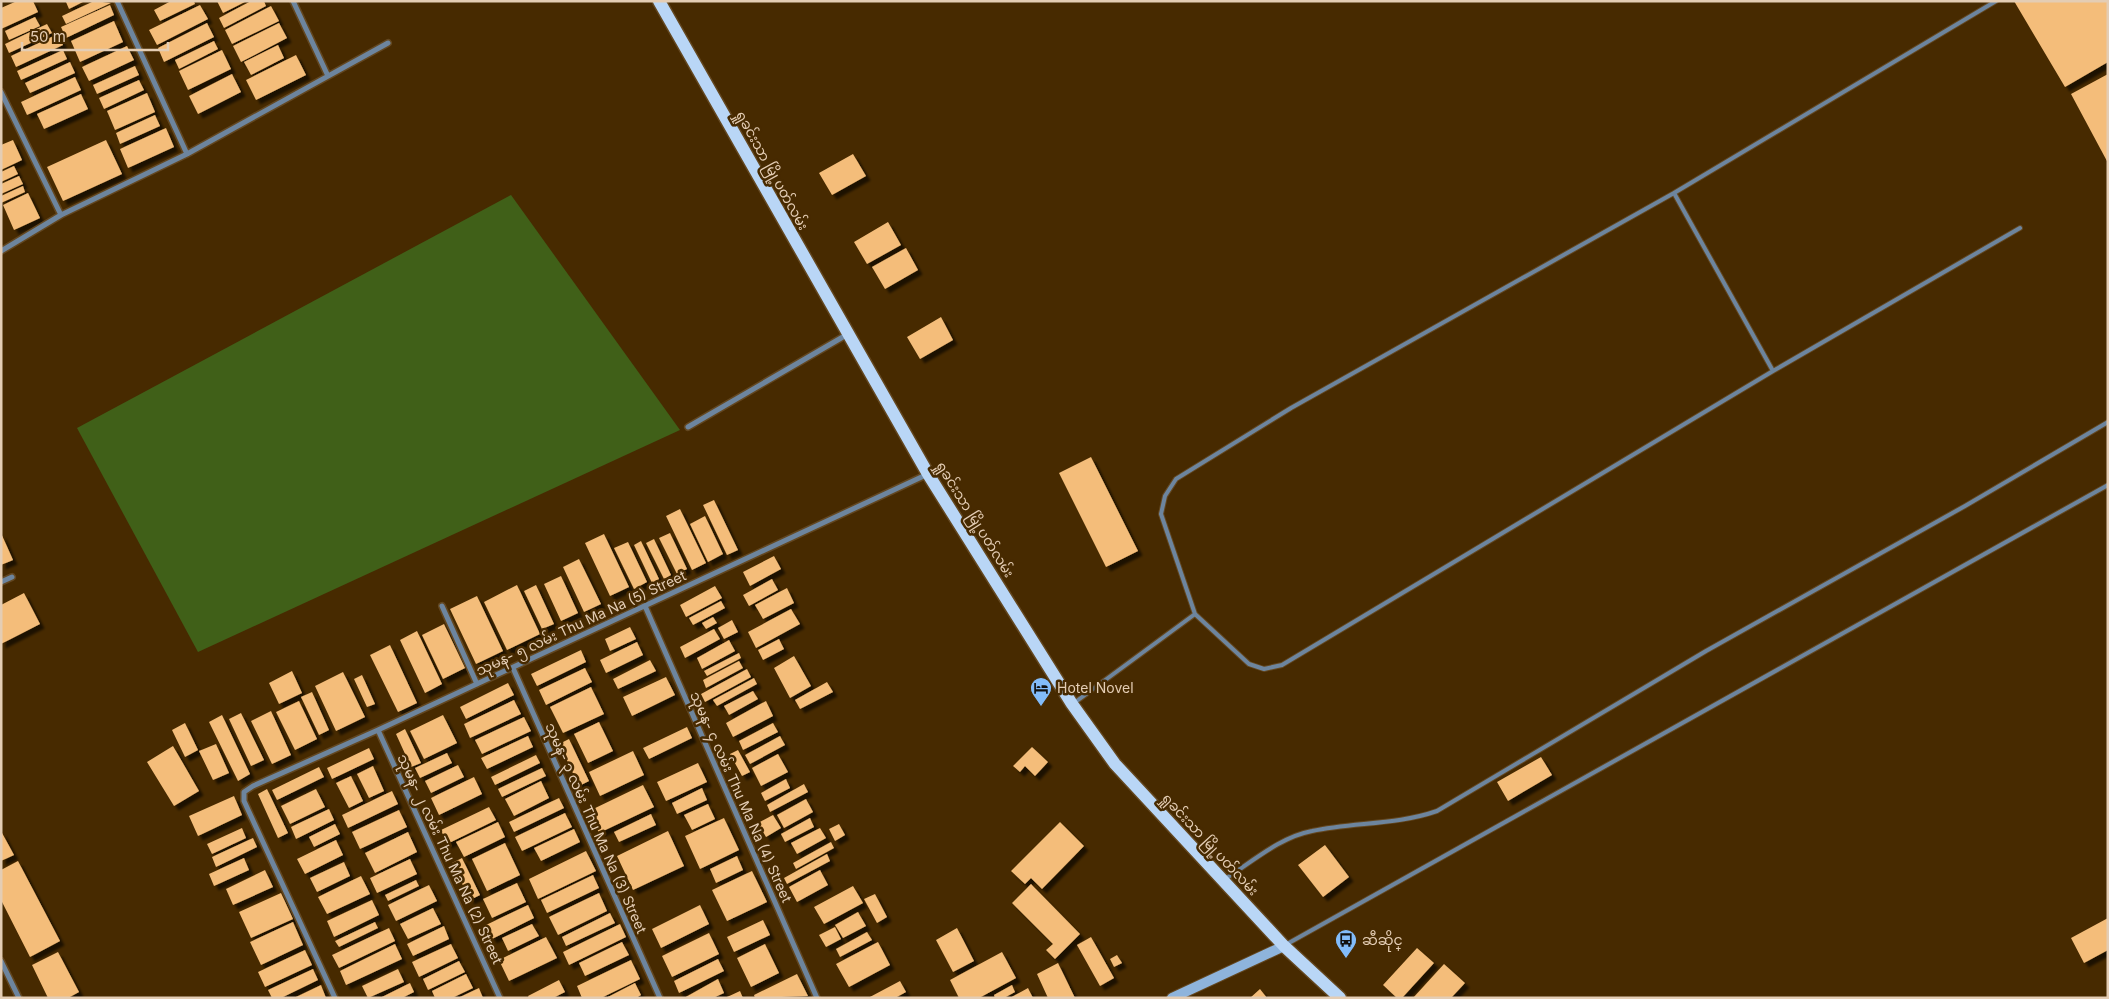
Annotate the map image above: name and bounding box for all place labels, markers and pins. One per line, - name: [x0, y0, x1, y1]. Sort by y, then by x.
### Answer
- hotel icon: Hotel Novel: [1029, 676, 1053, 707]
- place label: Hotel Novel: [1057, 679, 1134, 696]
- bus stop icon: ဆီဆိုင္: [1334, 928, 1358, 959]
- place label: ဆီဆိုင္: [1362, 930, 1403, 952]

